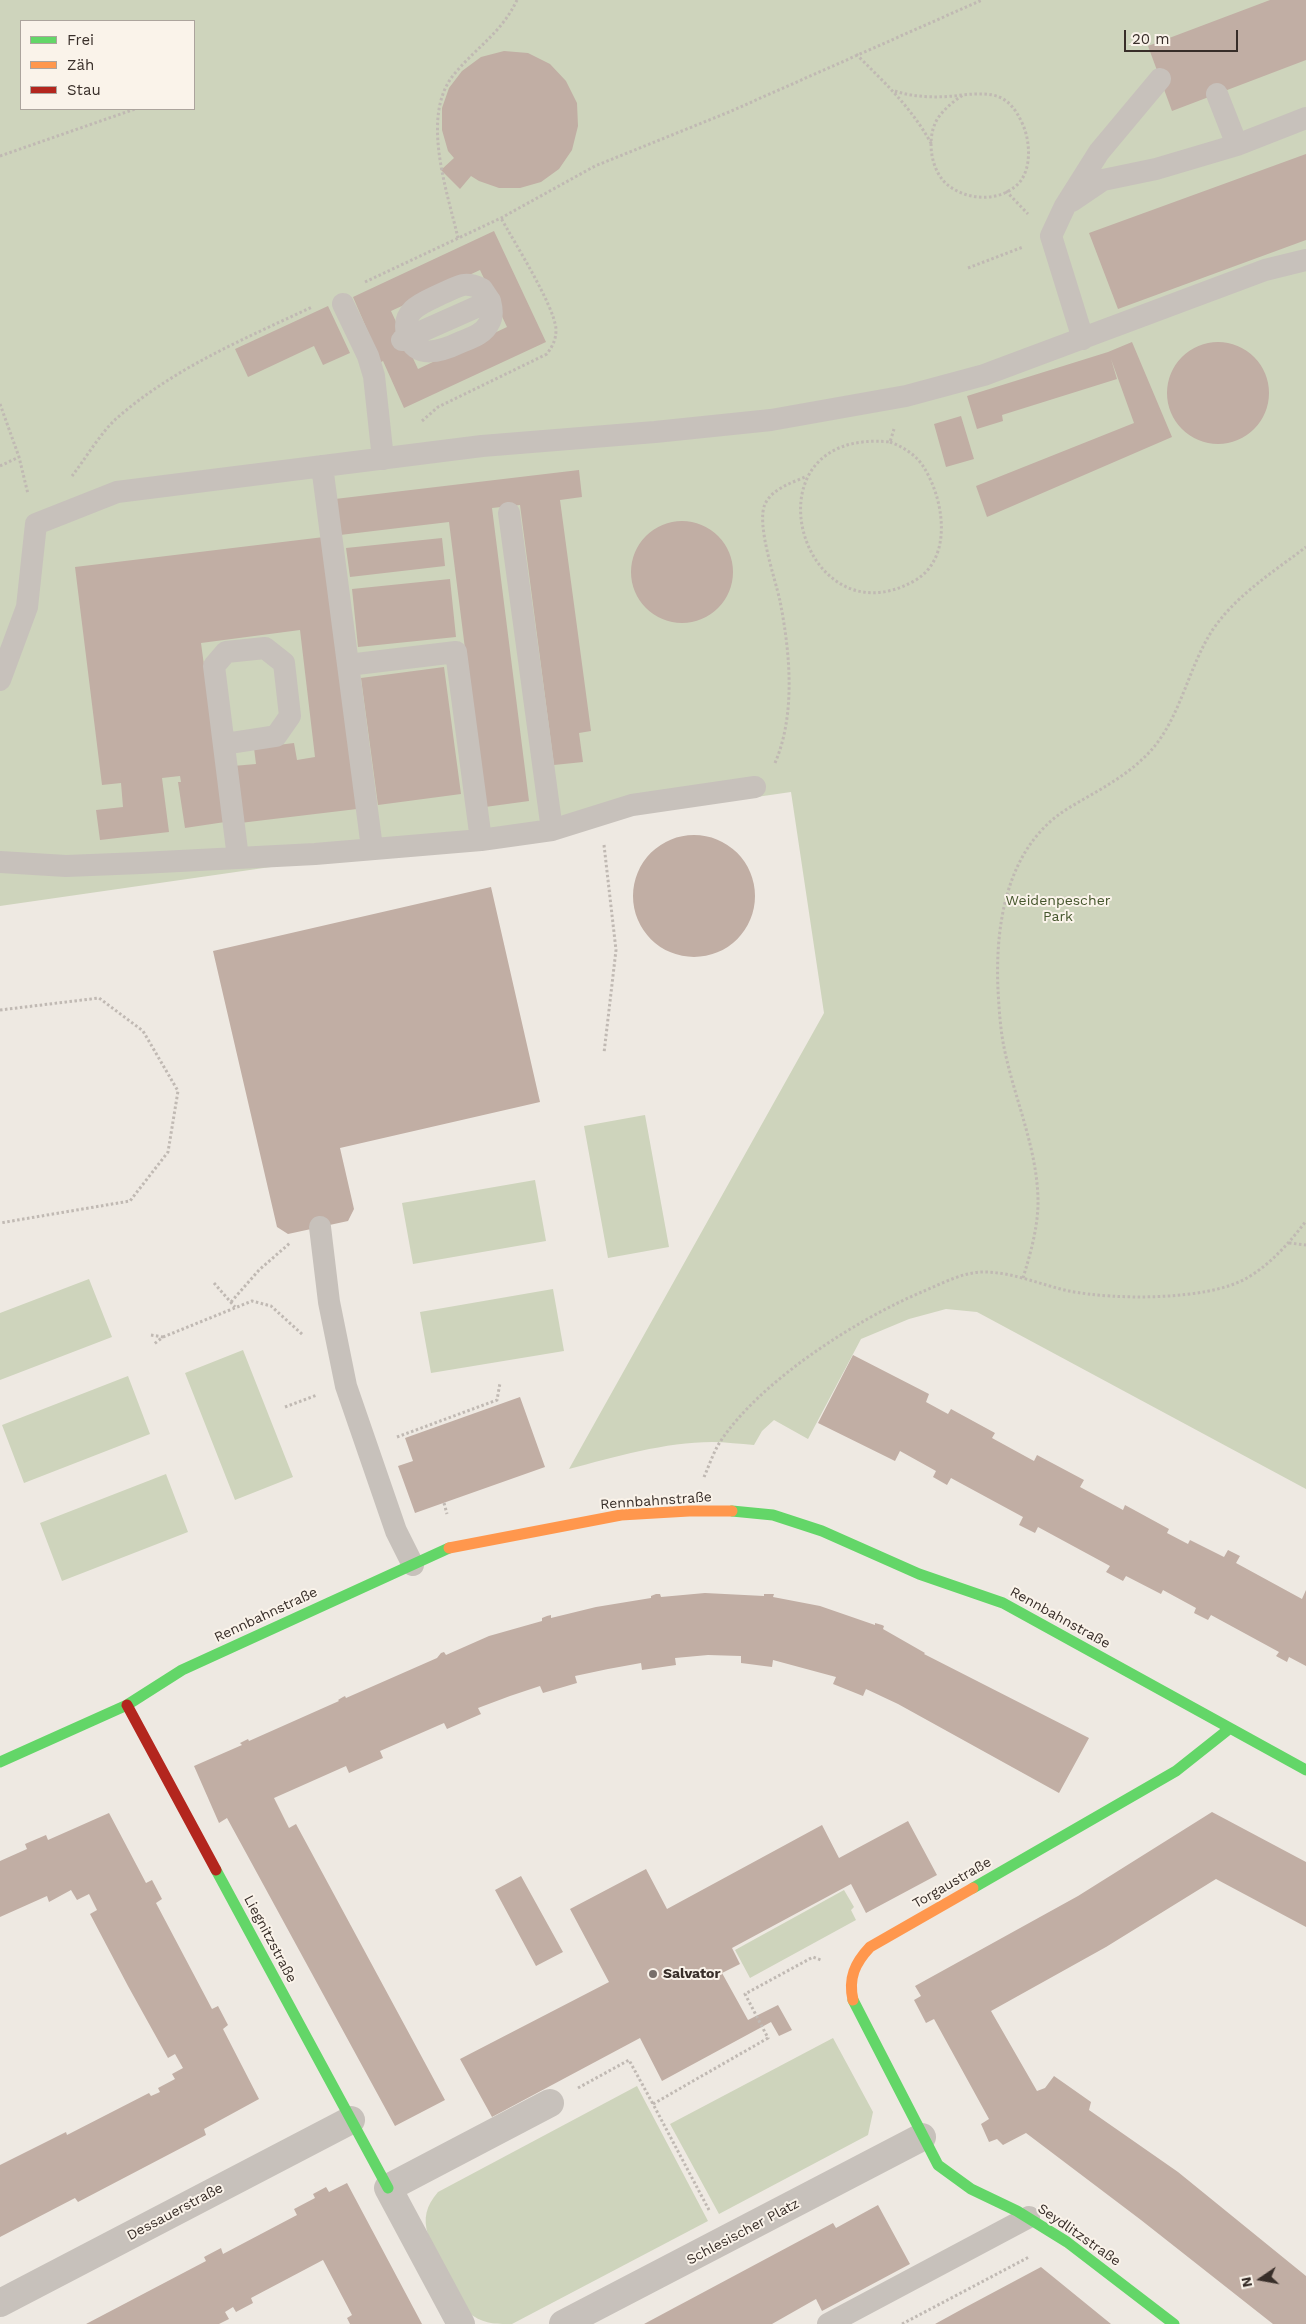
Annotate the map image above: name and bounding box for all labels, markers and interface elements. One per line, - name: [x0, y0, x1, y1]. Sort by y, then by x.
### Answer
- legend: [20, 20, 195, 110]
- scale bar: [1126, 20, 1240, 52]
- text: 20 m: [1132, 30, 1170, 48]
- text: Frei: [67, 31, 94, 49]
- text: Zäh: [67, 56, 94, 74]
- text: Stau: [67, 81, 101, 99]
- park label: Weidenpescher Park: [1006, 893, 1110, 926]
- street label: Rennbahnstraße: [600, 1489, 712, 1513]
- street label: Rennbahnstraße: [212, 1584, 320, 1646]
- street label: Rennbahnstraße: [1007, 1584, 1113, 1652]
- street label: Torgaustraße: [910, 1854, 994, 1912]
- street label: Liegnitzstraße: [240, 1892, 300, 1986]
- place label: Salvator: [663, 1966, 720, 1982]
- marker: Salvator: [647, 1968, 659, 1980]
- street label: Dessauerstraße: [124, 2180, 226, 2244]
- street label: Schlesischer Platz: [684, 2195, 802, 2269]
- street label: Seydlitzstraße: [1034, 2200, 1124, 2270]
- north arrow: [1236, 2254, 1286, 2304]
- text: N: [1237, 2275, 1255, 2289]

